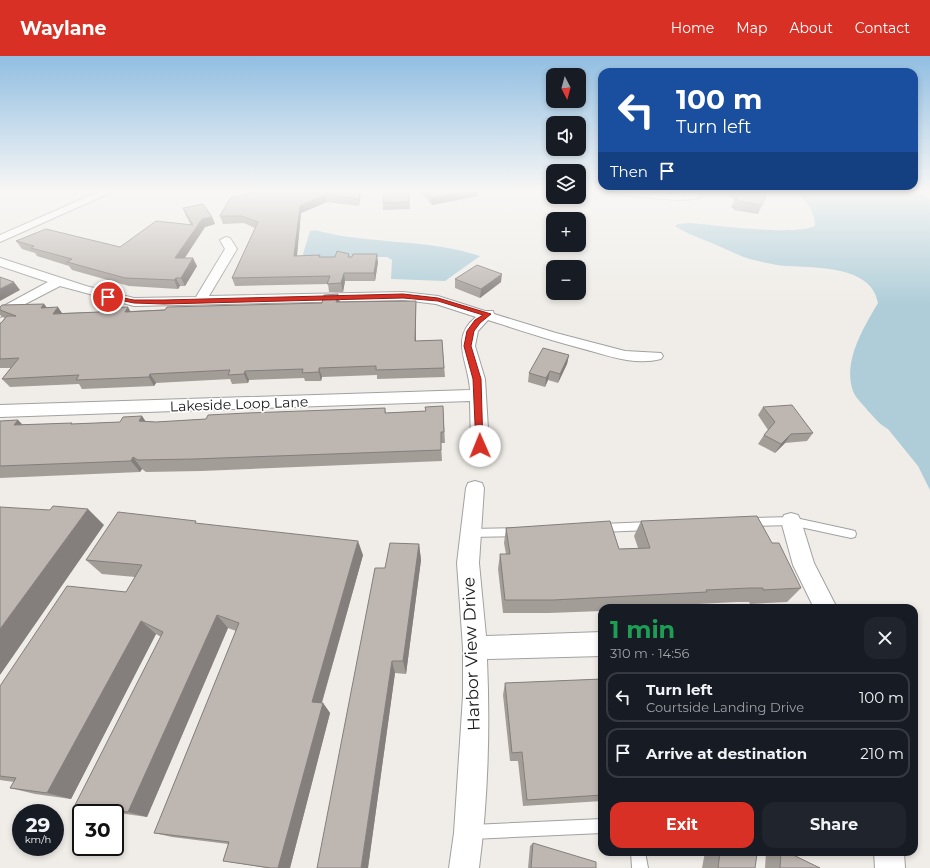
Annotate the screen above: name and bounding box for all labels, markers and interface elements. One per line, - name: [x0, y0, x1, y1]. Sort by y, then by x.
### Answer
- text: Waylane: [20, 17, 107, 40]
- text: Home: [671, 19, 714, 37]
- text: Map: [736, 19, 767, 37]
- text: About: [789, 19, 833, 37]
- text: Contact: [855, 19, 910, 37]
- north arrow: [546, 68, 586, 108]
- map controls: [546, 68, 586, 300]
- text: 100 m: [676, 82, 762, 116]
- icon: left: [610, 84, 662, 136]
- button: sound: [546, 116, 586, 156]
- text: Turn left: [676, 116, 751, 138]
- icon: arrive: [656, 160, 678, 182]
- text: Then: [610, 162, 648, 181]
- button: layers: [546, 164, 586, 204]
- button: +: [546, 212, 586, 252]
- button: −: [546, 260, 586, 300]
- pin: [91, 280, 125, 314]
- icon: arrive: [97, 286, 119, 308]
- street label: Lakeside Loop Lane: [169, 393, 309, 415]
- position arrow: [459, 425, 501, 467]
- street label: Harbor View Drive: [458, 577, 484, 731]
- text: 1 min: [610, 615, 675, 644]
- button: close: [864, 617, 906, 659]
- text: 310 m · 14:56: [610, 645, 689, 661]
- text: Turn left: [646, 680, 713, 699]
- icon: left: [612, 686, 634, 708]
- text: 100 m: [859, 688, 904, 707]
- text: Courtside Landing Drive: [646, 699, 804, 715]
- icon: arrive: [612, 742, 634, 764]
- text: Arrive at destination: [646, 744, 807, 763]
- text: 210 m: [860, 744, 904, 763]
- button: Exit: [610, 802, 754, 848]
- button: Share: [762, 802, 906, 848]
- speed limit sign: 30: [72, 804, 124, 856]
- text: 29: [26, 813, 50, 837]
- text: km/h: [25, 833, 51, 846]

